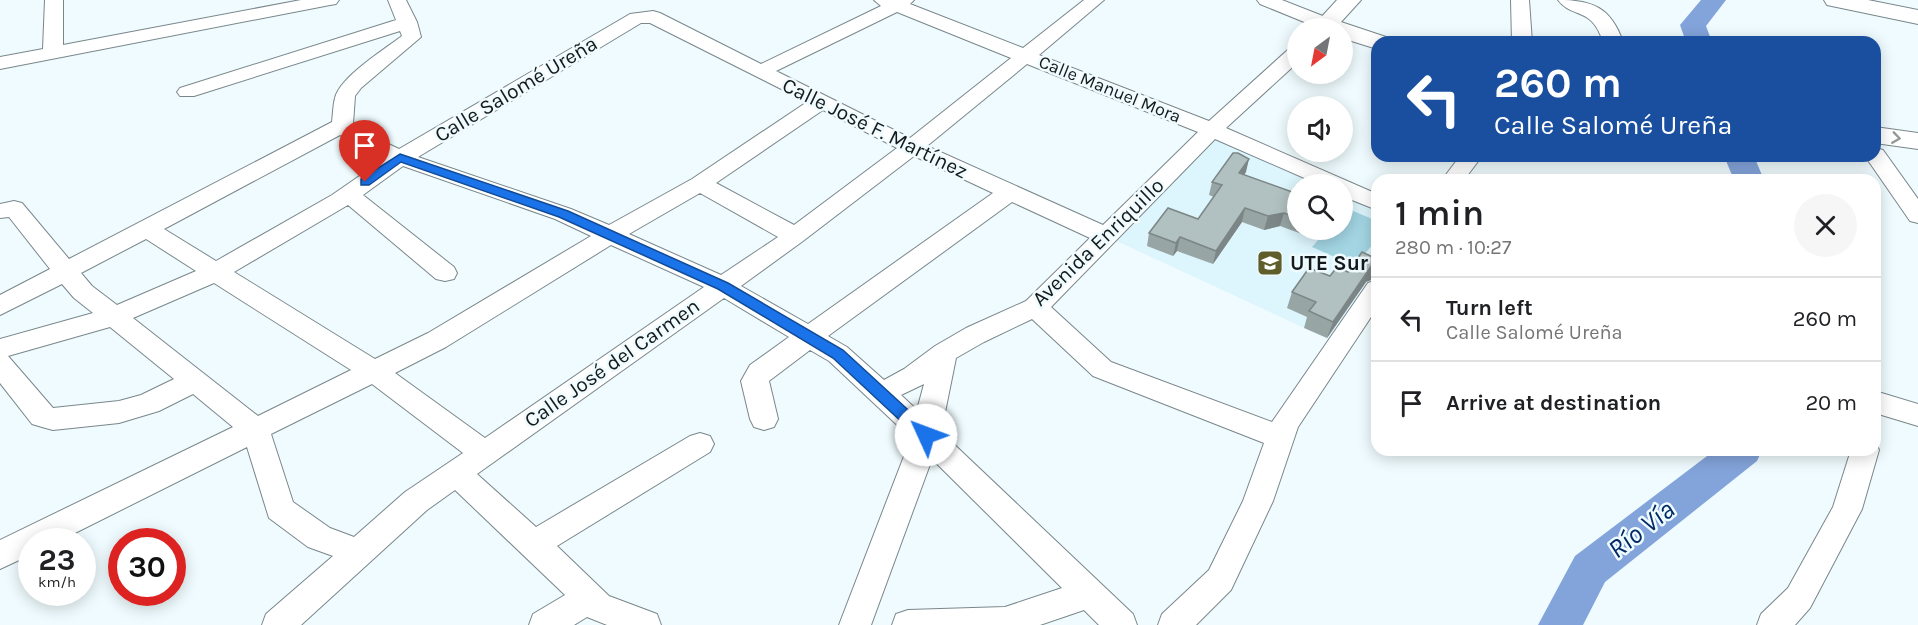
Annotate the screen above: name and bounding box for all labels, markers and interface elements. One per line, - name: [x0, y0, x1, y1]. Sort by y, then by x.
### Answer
- north arrow: [1287, 18, 1353, 84]
- map controls: [1287, 18, 1353, 240]
- street label: Calle Salomé Ureña: [430, 31, 602, 147]
- street label: Calle Manuel Mora: [1036, 50, 1184, 128]
- text: 260 m: [1494, 58, 1622, 108]
- icon: left: [1395, 60, 1473, 138]
- street label: Calle José F. Martínez: [779, 73, 971, 183]
- button: sound: [1287, 96, 1353, 162]
- text: Calle Salomé Ureña: [1494, 109, 1732, 141]
- pin: [339, 120, 390, 182]
- icon: arrive: [348, 129, 381, 162]
- one-way arrow: [1892, 132, 1901, 144]
- street label: Avenida Enriquillo: [1027, 173, 1169, 311]
- button: search: [1287, 174, 1353, 240]
- text: 1 min: [1395, 192, 1484, 234]
- button: close: [1794, 194, 1857, 257]
- text: 280 m · 10:27: [1395, 236, 1511, 259]
- school or university icon: UTE Sur: [1255, 248, 1285, 278]
- place label: UTE Sur: [1290, 251, 1369, 275]
- street label: Calle José del Carmen: [520, 294, 704, 432]
- text: Turn left: [1446, 295, 1533, 321]
- icon: left: [1395, 303, 1428, 336]
- text: 260 m: [1793, 306, 1857, 332]
- text: Calle Salomé Ureña: [1446, 321, 1623, 344]
- icon: arrive: [1395, 387, 1428, 420]
- text: Arrive at destination: [1446, 390, 1661, 416]
- text: 20 m: [1805, 390, 1857, 416]
- position arrow: [894, 403, 958, 467]
- water label: Río Vía: [1601, 493, 1681, 565]
- speed limit sign: 30: [108, 528, 186, 606]
- text: 23: [39, 542, 75, 578]
- text: km/h: [38, 573, 76, 591]

